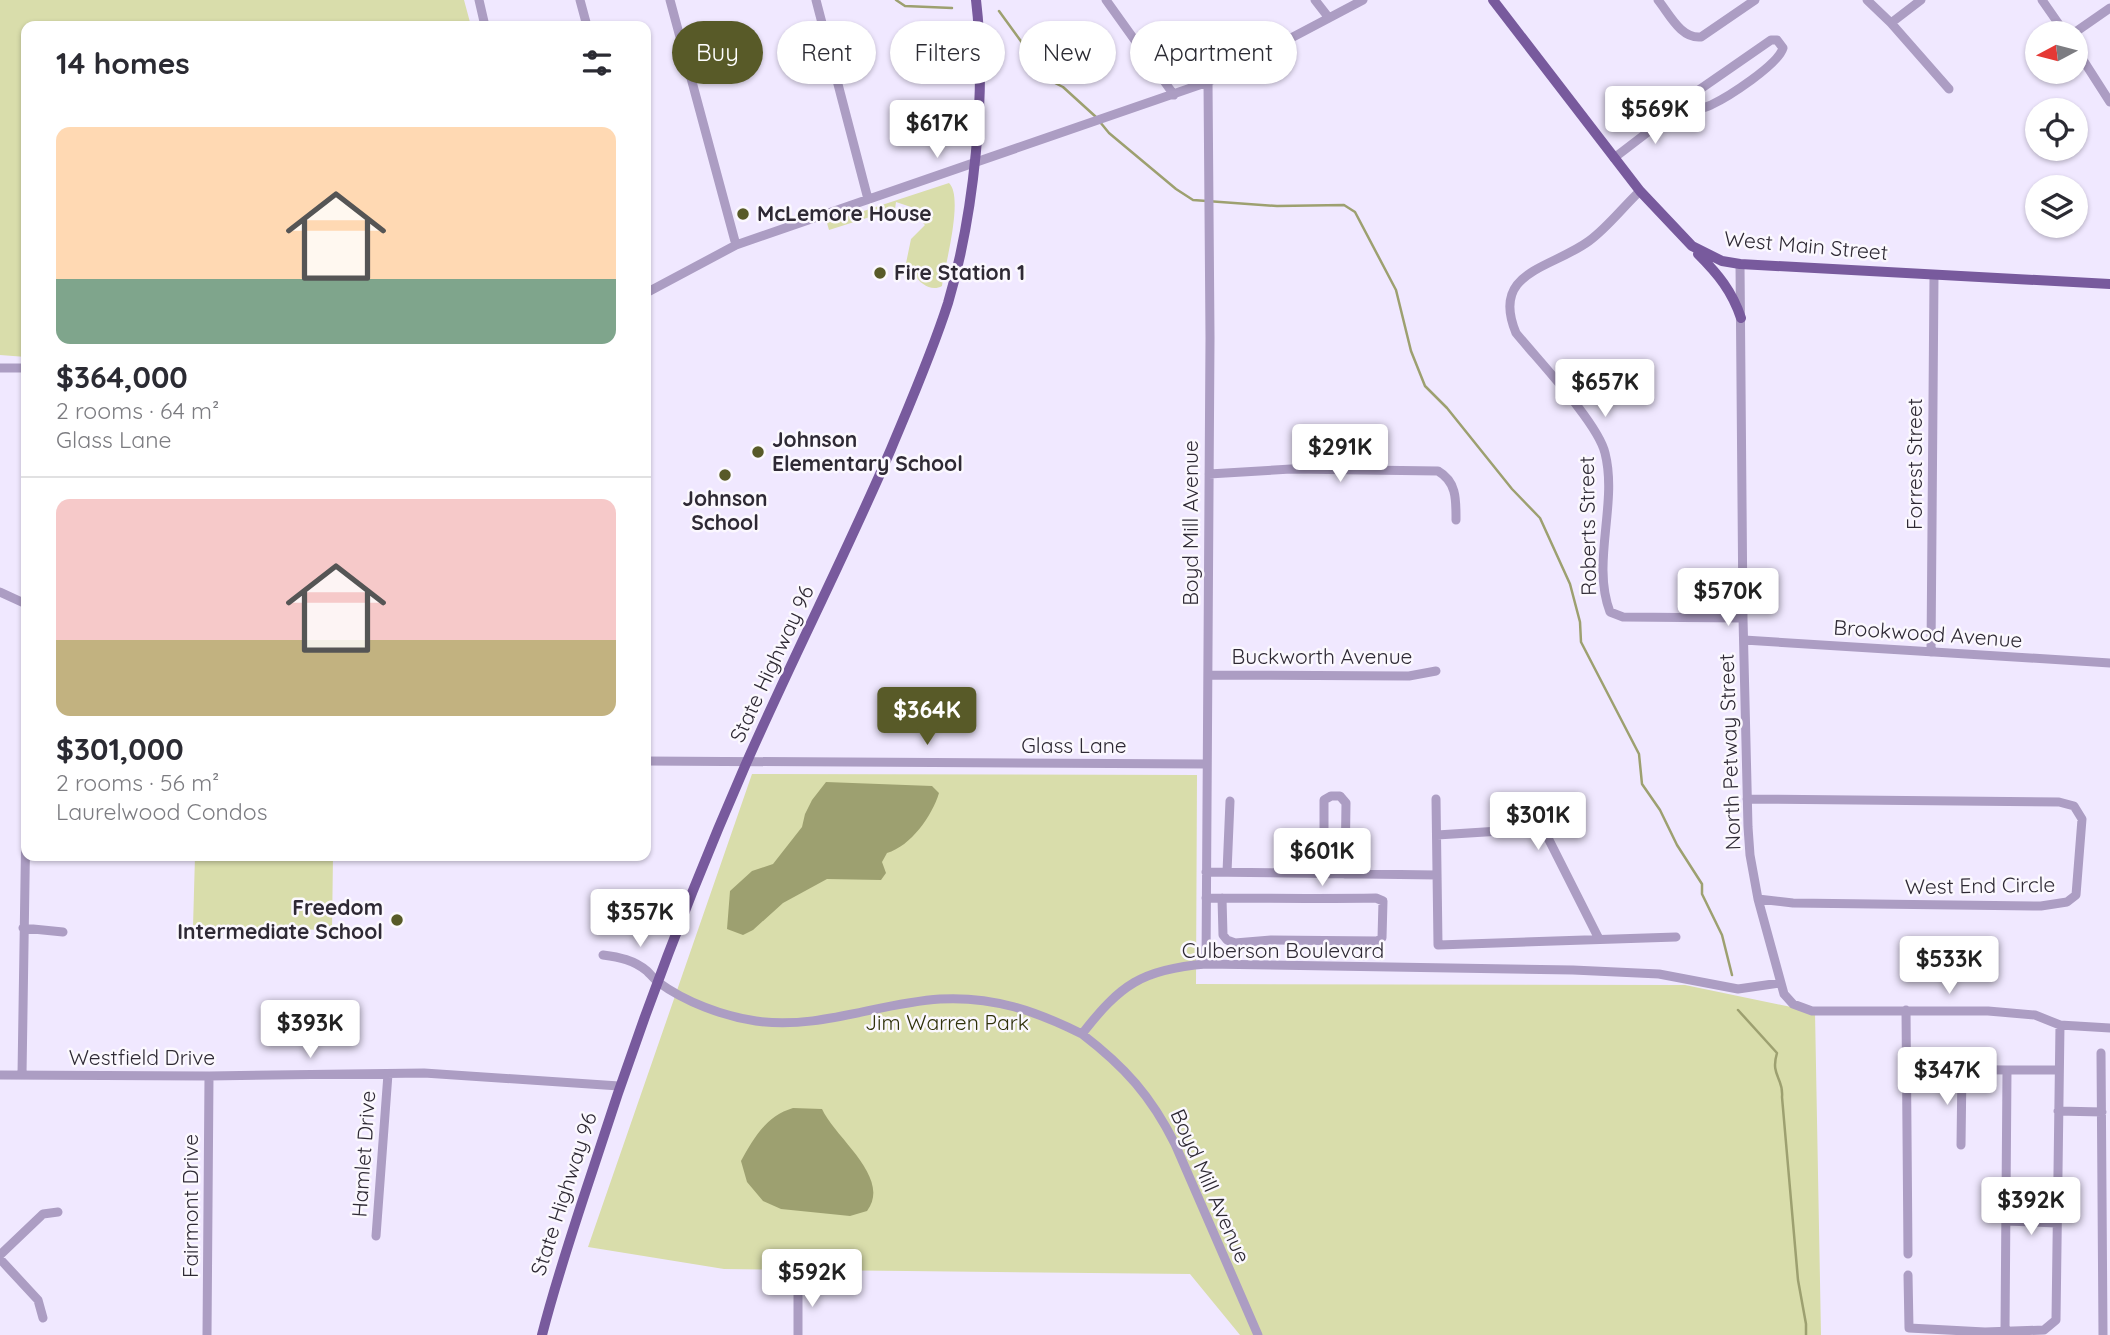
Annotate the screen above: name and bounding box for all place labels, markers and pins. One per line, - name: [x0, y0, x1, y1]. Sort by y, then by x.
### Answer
- pin: $569K: [1606, 86, 1704, 146]
- pin: $617K: [888, 100, 986, 160]
- place label: McLemore House: [757, 200, 932, 226]
- marker: McLemore House: [735, 206, 751, 222]
- place label: Fire Station 1: [894, 259, 1025, 285]
- marker: Fire Station 1: [872, 265, 888, 281]
- pin: $657K: [1556, 360, 1654, 419]
- pin: $291K: [1291, 424, 1389, 484]
- place label: Johnson Elementary School: [772, 426, 963, 476]
- marker: Johnson Elementary School: [750, 444, 766, 460]
- marker: Johnson School: [717, 467, 733, 483]
- place label: Johnson School: [682, 485, 768, 535]
- pin: $570K: [1679, 568, 1777, 628]
- pin: $364K: [878, 688, 976, 747]
- pin: $301K: [1489, 792, 1587, 852]
- pin: $601K: [1273, 828, 1371, 888]
- pin: $357K: [591, 890, 689, 949]
- place label: Freedom Intermediate School: [177, 894, 383, 944]
- marker: Freedom Intermediate School: [389, 912, 405, 928]
- pin: $533K: [1900, 936, 1998, 996]
- pin: $393K: [261, 1000, 359, 1060]
- pin: $347K: [1898, 1048, 1996, 1107]
- pin: $392K: [1982, 1178, 2080, 1237]
- pin: $592K: [763, 1250, 861, 1309]

